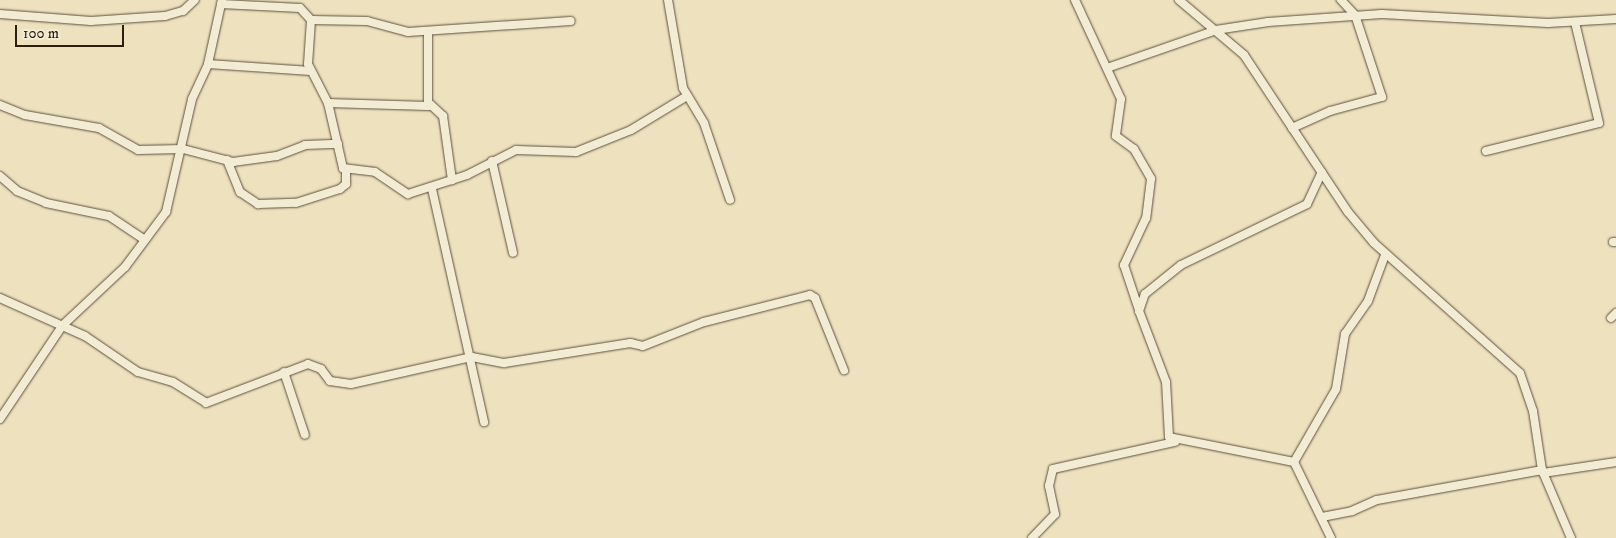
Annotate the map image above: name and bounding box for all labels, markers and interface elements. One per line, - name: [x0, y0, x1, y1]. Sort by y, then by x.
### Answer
- scale bar: [18, 15, 126, 47]
- text: 100 m: [23, 24, 59, 43]

